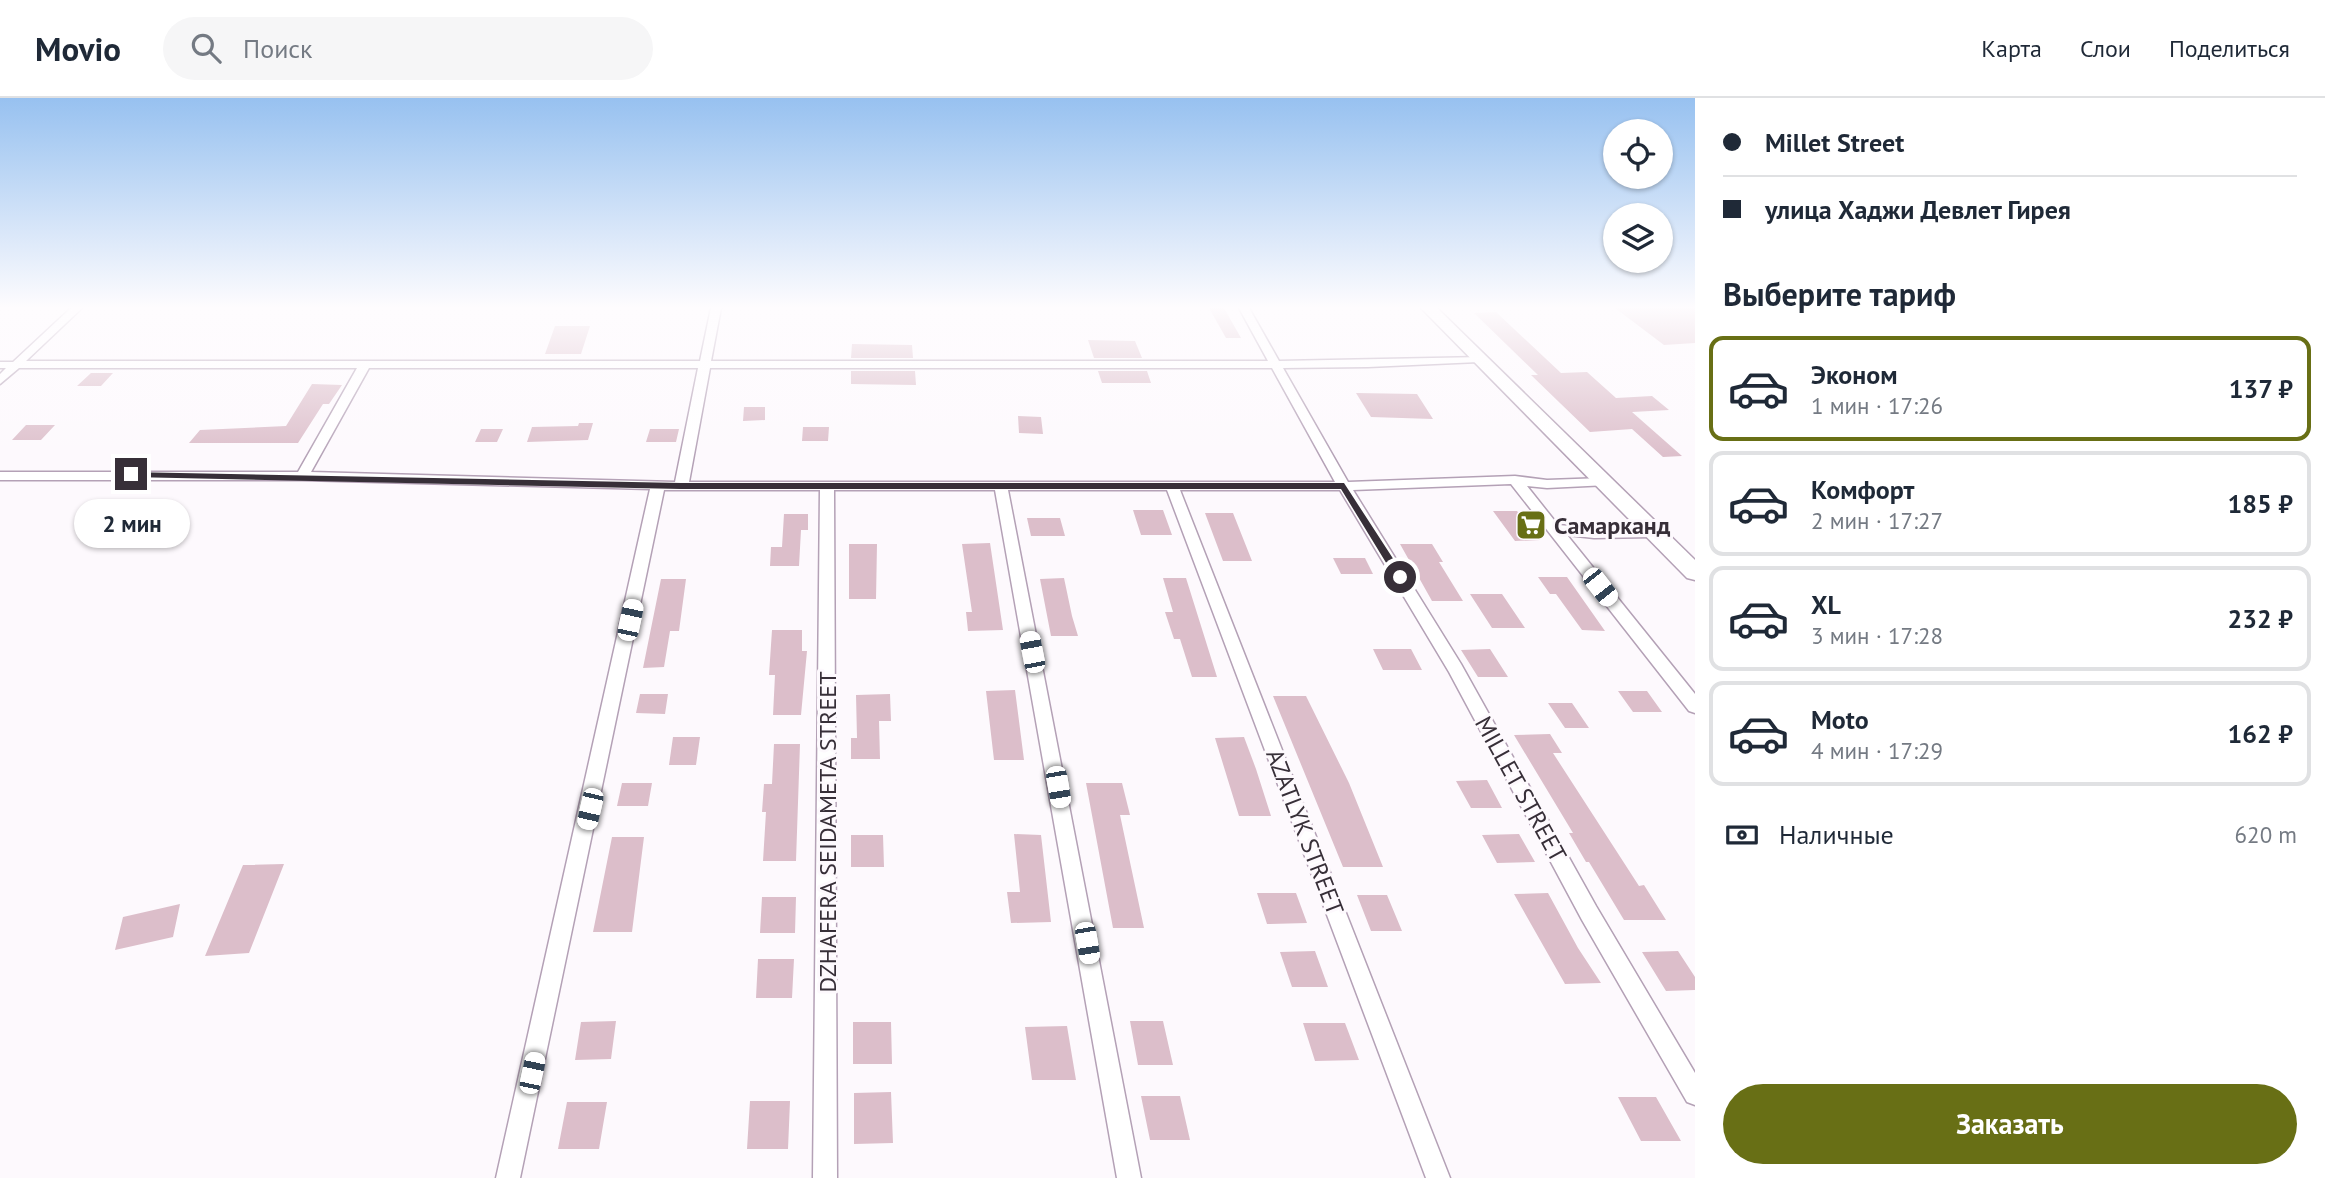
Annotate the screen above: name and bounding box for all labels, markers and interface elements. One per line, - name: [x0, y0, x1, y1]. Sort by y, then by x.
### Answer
- search box: [163, 17, 653, 80]
- text: Movio: [35, 27, 121, 70]
- icon: search: [187, 29, 225, 67]
- text: Поиск: [243, 32, 313, 65]
- text: Карта: [1981, 33, 2042, 64]
- text: Слои: [2080, 33, 2131, 64]
- text: Поделиться: [2169, 33, 2290, 64]
- map controls: [1603, 119, 1673, 273]
- button: locate: [1603, 119, 1673, 189]
- text: Millet Street: [1765, 126, 1904, 159]
- text: улица Хаджи Девлет Гирея: [1765, 193, 2071, 226]
- button: layers: [1603, 203, 1673, 273]
- text: Выберите тариф: [1723, 273, 1956, 315]
- icon: car: [1727, 357, 1790, 420]
- text: Эконом: [1811, 358, 1898, 391]
- text: 137 ₽: [2229, 372, 2293, 405]
- text: 1 мин · 17:26: [1811, 391, 1943, 420]
- route end: [115, 458, 147, 490]
- icon: car: [1727, 472, 1790, 535]
- text: Комфорт: [1811, 473, 1914, 506]
- text: 185 ₽: [2227, 487, 2293, 520]
- callout: 2 мин: [73, 498, 189, 548]
- text: 2 мин · 17:27: [1811, 506, 1943, 535]
- supermarket icon: Самарканд: [1514, 508, 1548, 542]
- text: 2 мин: [102, 509, 162, 538]
- place label: Самарканд: [1554, 510, 1671, 541]
- route start: [1384, 561, 1416, 593]
- car: [1579, 564, 1622, 610]
- icon: car: [1727, 587, 1790, 650]
- text: XL: [1811, 588, 1841, 621]
- car: [616, 597, 645, 643]
- text: 232 ₽: [2227, 602, 2293, 635]
- text: 3 мин · 17:28: [1811, 621, 1943, 650]
- car: [1018, 629, 1047, 675]
- street label: DZHAFERA SEIDAMETA STREET: [812, 672, 843, 992]
- icon: car: [1727, 702, 1790, 765]
- text: Moto: [1811, 703, 1869, 736]
- street label: MILLET STREET: [1468, 711, 1574, 867]
- text: 162 ₽: [2227, 717, 2293, 750]
- text: 4 мин · 17:29: [1811, 736, 1943, 765]
- street label: AZATLYK STREET: [1259, 745, 1351, 919]
- car: [1045, 764, 1072, 810]
- car: [576, 786, 605, 832]
- icon: cash: [1723, 816, 1761, 854]
- text: Наличные: [1779, 818, 1894, 851]
- text: 620 m: [2235, 820, 2297, 849]
- car: [1074, 920, 1101, 966]
- car: [518, 1050, 547, 1096]
- button: Заказать: [1723, 1084, 2297, 1164]

